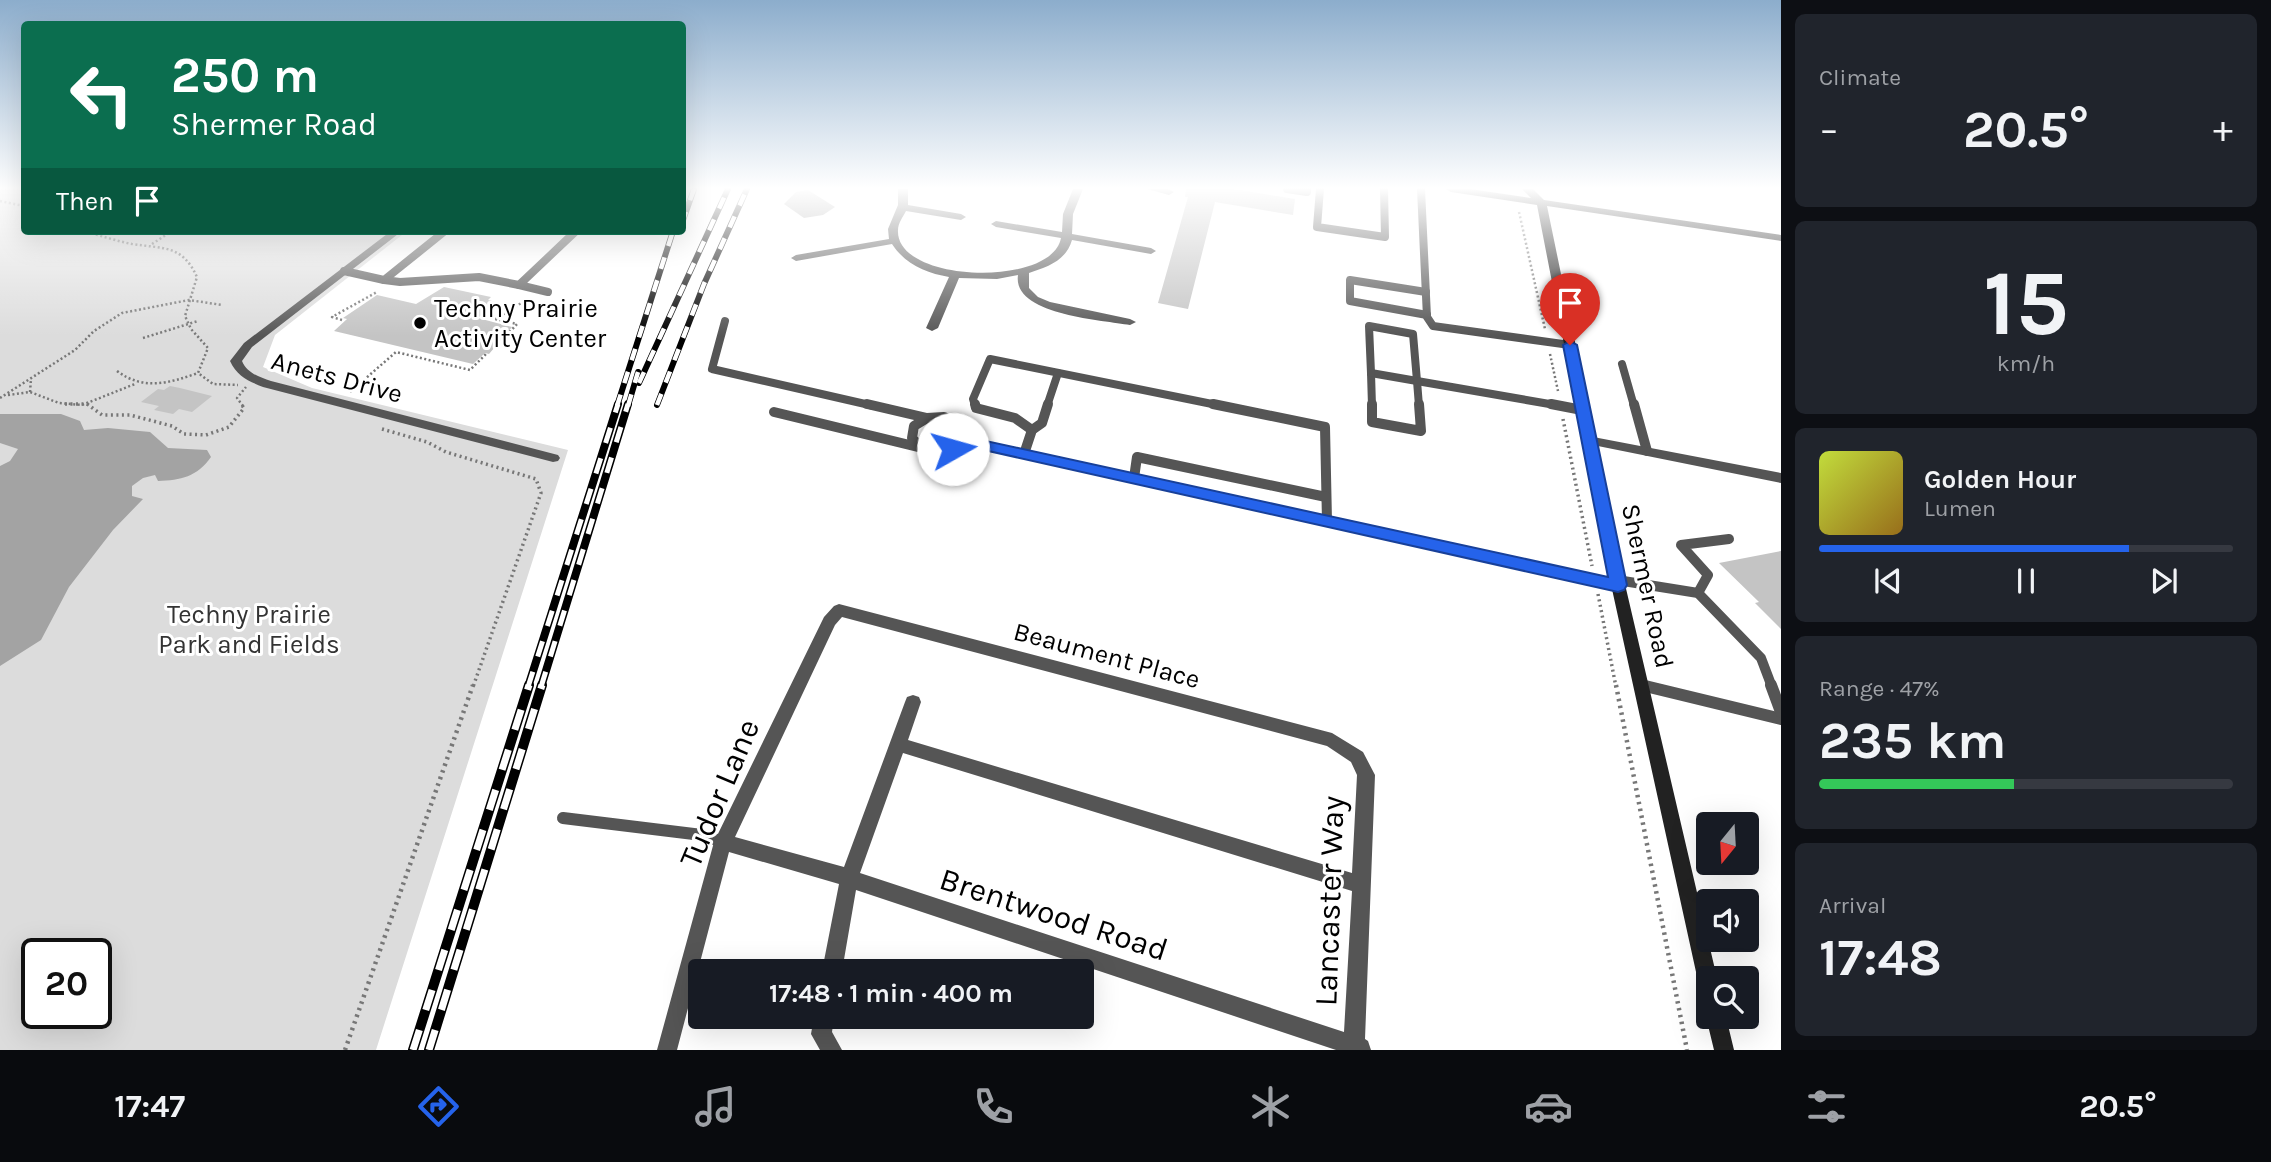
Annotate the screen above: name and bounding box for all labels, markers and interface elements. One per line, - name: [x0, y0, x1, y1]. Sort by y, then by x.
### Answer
- text: 250 m: [171, 47, 319, 104]
- icon: left: [56, 49, 147, 140]
- text: Climate: [1819, 64, 1901, 91]
- text: 20.5°: [1963, 99, 2089, 160]
- text: Shermer Road: [171, 106, 377, 143]
- text: −: [1819, 107, 1839, 152]
- text: +: [2213, 107, 2233, 152]
- icon: arrive: [128, 182, 166, 220]
- text: Then: [56, 186, 114, 217]
- text: 15: [1983, 251, 2069, 357]
- pin: [1540, 273, 1600, 345]
- icon: arrive: [1551, 284, 1589, 322]
- place label: Techny Prairie Activity Center: [434, 293, 607, 354]
- marker: Techny Prairie Activity Center: [412, 315, 428, 331]
- street label: Anets Drive: [268, 345, 406, 410]
- text: km/h: [1997, 350, 2055, 377]
- position arrow: [916, 412, 990, 486]
- text: Golden Hour: [1924, 464, 2076, 495]
- text: Lumen: [1924, 495, 1996, 522]
- street label: Shermer Road: [1615, 501, 1680, 671]
- icon: previous: [1869, 562, 1907, 600]
- icon: pause: [2007, 562, 2045, 600]
- icon: next: [2145, 562, 2183, 600]
- park label: Techny Prairie Park and Fields: [158, 599, 340, 660]
- street label: Beaument Place: [1010, 616, 1203, 695]
- text: Range · 47%: [1819, 675, 1940, 702]
- text: 235 km: [1819, 710, 2006, 771]
- street label: Tudor Lane: [672, 714, 767, 873]
- street label: Lancaster Way: [1307, 795, 1352, 1007]
- north arrow: [1696, 812, 1759, 875]
- map controls: [1696, 812, 1759, 1029]
- street label: Brentwood Road: [935, 860, 1173, 969]
- button: sound: [1696, 889, 1759, 952]
- text: Arrival: [1819, 892, 1886, 919]
- text: 17:48: [1819, 927, 1942, 988]
- speed limit sign: 20: [21, 938, 112, 1029]
- button: search: [1696, 966, 1759, 1029]
- text: 17:48 · 1 min · 400 m: [769, 978, 1013, 1009]
- icon: directions: [414, 1082, 463, 1131]
- icon: music: [691, 1082, 740, 1131]
- icon: phone: [969, 1082, 1018, 1131]
- icon: climate: [1246, 1082, 1295, 1131]
- icon: car: [1524, 1082, 1573, 1131]
- icon: filters: [1802, 1082, 1851, 1131]
- text: 17:47: [114, 1088, 185, 1125]
- text: 20.5°: [2079, 1088, 2157, 1125]

